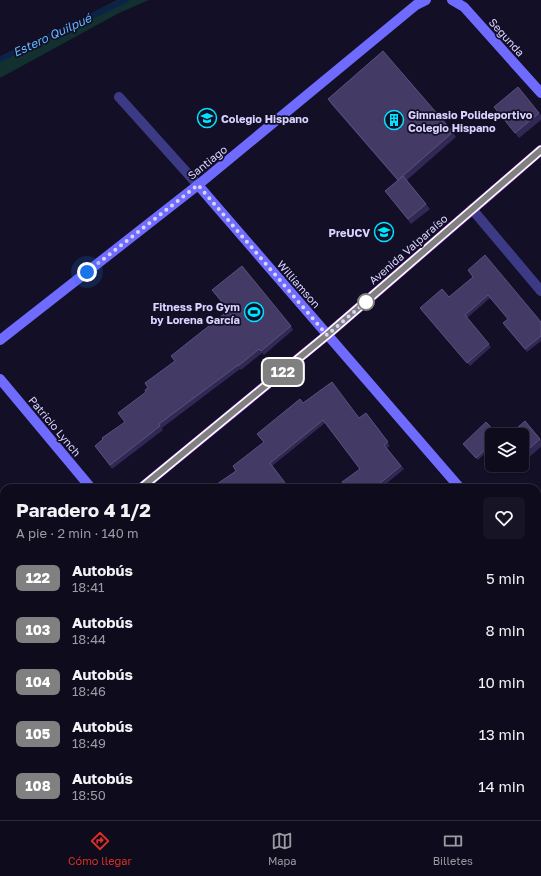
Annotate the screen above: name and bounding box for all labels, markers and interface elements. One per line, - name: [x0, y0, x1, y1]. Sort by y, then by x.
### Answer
- water label: Estero Quilpué: [10, 10, 95, 60]
- street label: Segunda: [487, 15, 527, 59]
- school or university icon: Colegio Hispano: [196, 107, 218, 129]
- place label: Gimnasio Polideportivo Colegio Hispano: [408, 108, 533, 134]
- building icon: Gimnasio Polideportivo Colegio Hispano: [383, 109, 405, 131]
- place label: Colegio Hispano: [221, 112, 309, 125]
- street label: Santiago: [185, 142, 230, 182]
- street label: Avenida Valparaíso: [366, 211, 450, 287]
- school or university icon: PreUCV: [373, 221, 395, 243]
- place label: PreUCV: [329, 226, 370, 239]
- street label: Williamson: [275, 258, 323, 310]
- your location: [77, 262, 97, 282]
- unlabelled marker: [357, 293, 375, 311]
- place label: Fitness Pro Gym by Lorena García: [151, 300, 240, 326]
- sports icon: Fitness Pro Gym by Lorena García: [243, 301, 265, 323]
- line badge: 122: [260, 359, 306, 385]
- text: 122: [271, 363, 295, 380]
- street label: Patricio Lynch: [26, 393, 84, 459]
- map controls: [485, 428, 529, 472]
- button: layers: [485, 428, 529, 472]
- button: heart: [483, 497, 525, 539]
- text: Paradero 4 1/2: [16, 498, 151, 521]
- text: A pie · 2 min · 140 m: [16, 525, 139, 541]
- text: Autobús: [72, 561, 133, 579]
- text: 122: [26, 569, 50, 586]
- text: 5 min: [486, 569, 525, 587]
- text: 18:41: [72, 579, 104, 595]
- text: Autobús: [72, 613, 133, 631]
- text: 103: [26, 621, 50, 638]
- text: 8 min: [486, 621, 525, 639]
- text: 18:44: [72, 631, 106, 647]
- text: Autobús: [72, 665, 133, 683]
- text: 104: [25, 673, 51, 690]
- text: 10 min: [478, 673, 525, 691]
- text: 18:46: [72, 683, 106, 699]
- text: Autobús: [72, 717, 133, 735]
- text: 105: [26, 725, 50, 742]
- text: 13 min: [479, 725, 525, 743]
- text: 18:49: [72, 735, 106, 751]
- text: Autobús: [72, 769, 133, 787]
- text: 108: [25, 777, 51, 794]
- text: 14 min: [478, 777, 525, 795]
- text: 18:50: [72, 787, 106, 803]
- tab: Cómo llegar: [68, 830, 132, 867]
- tab: Mapa: [268, 830, 297, 867]
- tab: Billetes: [433, 830, 473, 867]

